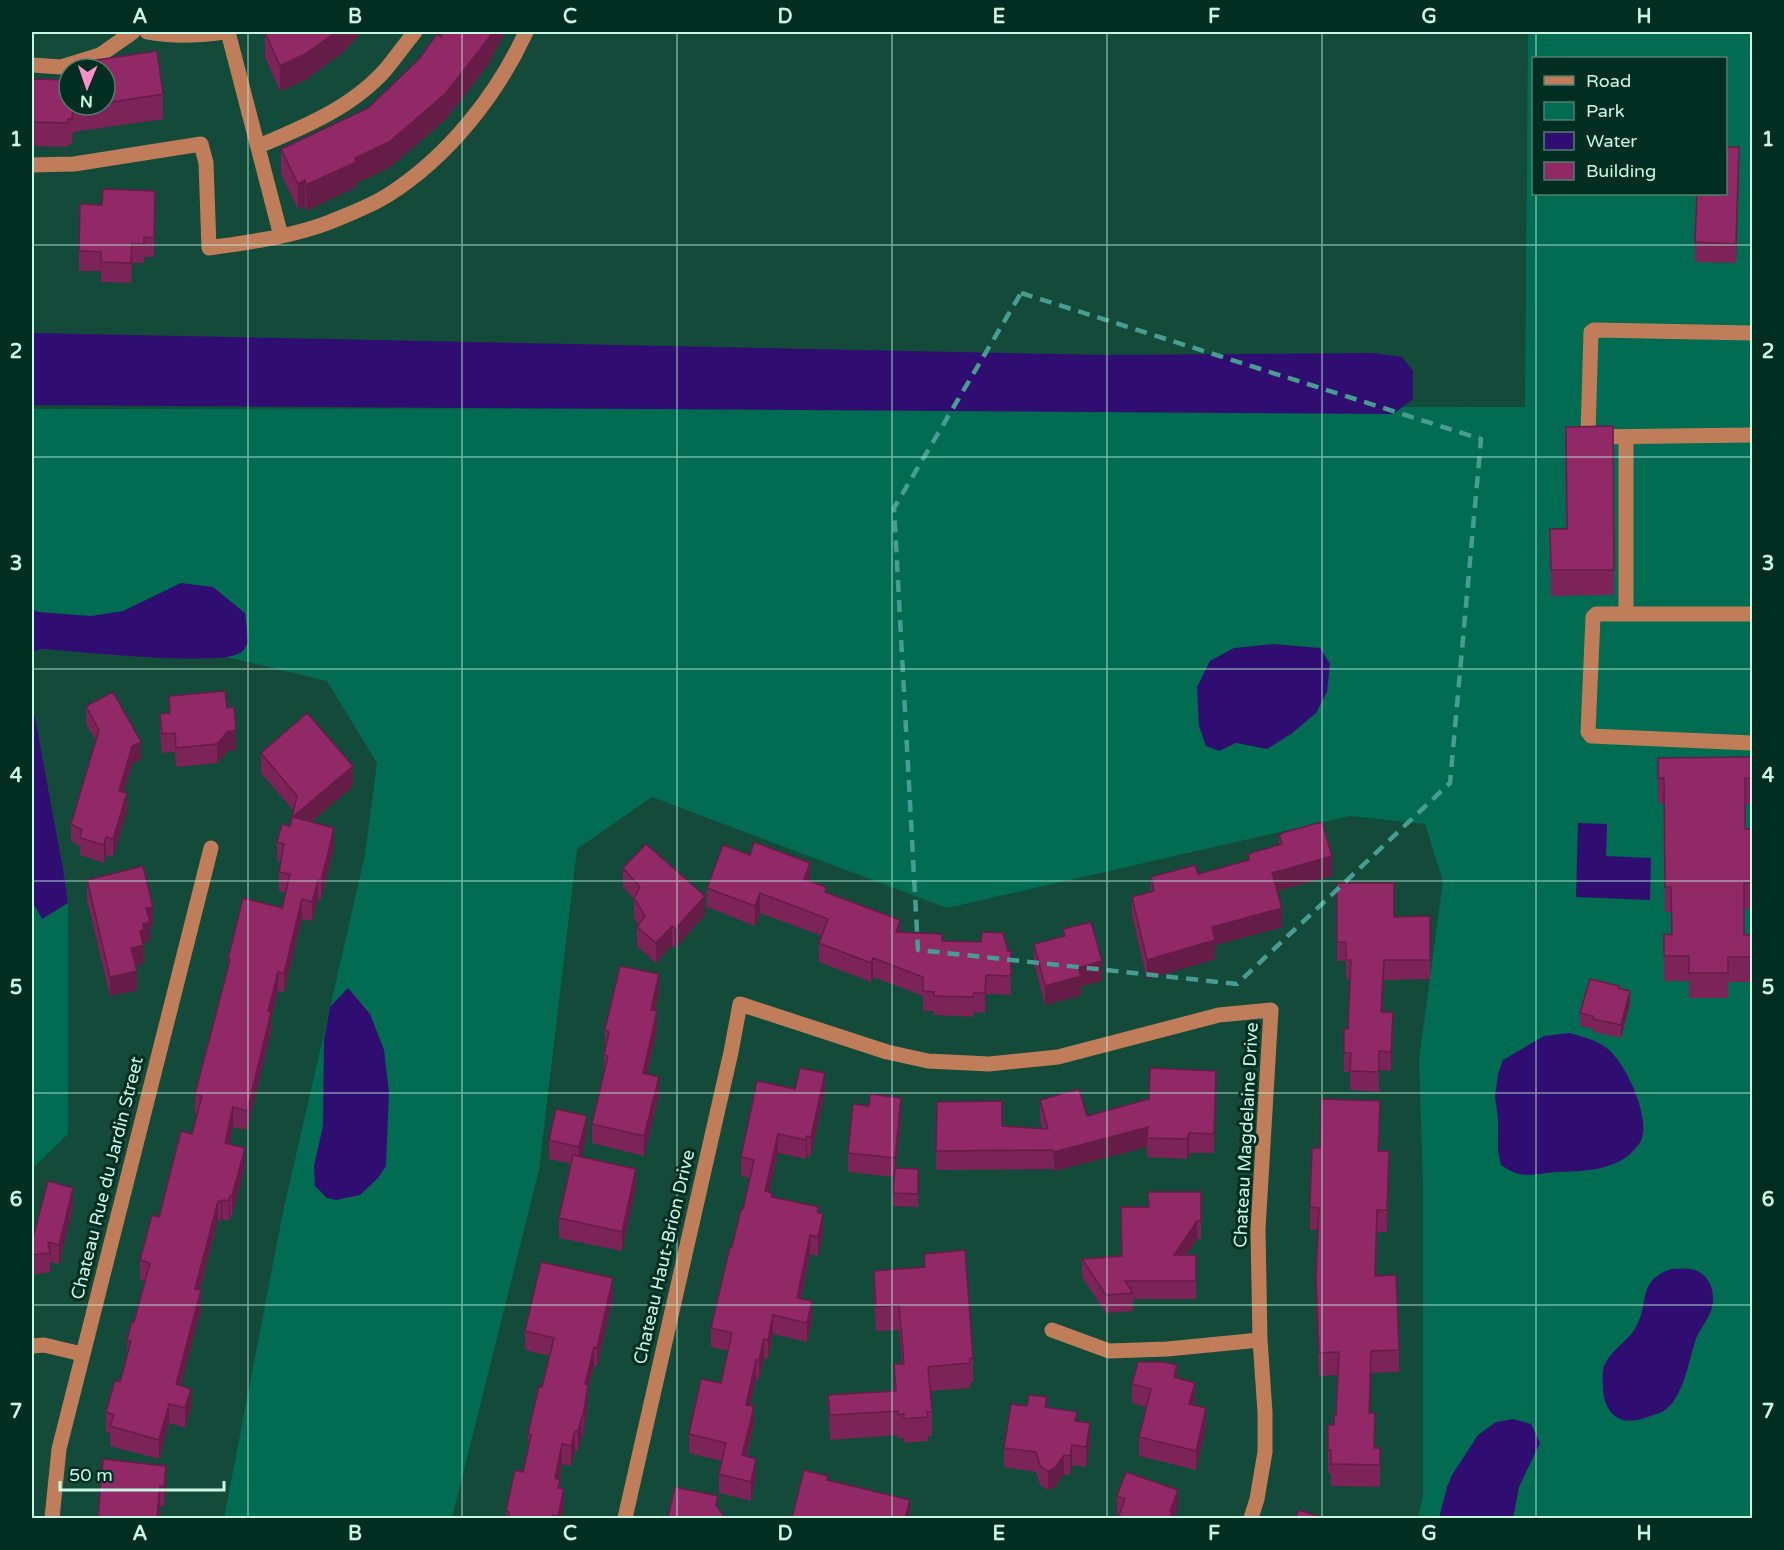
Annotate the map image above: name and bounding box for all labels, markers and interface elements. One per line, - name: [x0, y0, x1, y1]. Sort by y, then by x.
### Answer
- text: A: [133, 5, 148, 29]
- text: B: [348, 5, 362, 29]
- text: C: [563, 5, 577, 29]
- text: D: [777, 5, 793, 29]
- text: E: [993, 5, 1006, 29]
- text: F: [1208, 5, 1220, 29]
- text: G: [1421, 5, 1437, 29]
- text: H: [1636, 5, 1652, 29]
- north arrow: [57, 57, 117, 117]
- legend: [1532, 57, 1727, 195]
- text: Road: [1586, 70, 1631, 92]
- text: N: [80, 91, 93, 111]
- text: Park: [1586, 100, 1625, 122]
- text: 1: [10, 128, 22, 152]
- text: 1: [1762, 128, 1774, 152]
- text: Water: [1586, 130, 1637, 152]
- text: Building: [1586, 160, 1656, 182]
- text: 2: [10, 340, 22, 364]
- text: 2: [1762, 340, 1774, 364]
- text: 3: [10, 552, 22, 576]
- text: 3: [1762, 552, 1774, 576]
- text: 4: [10, 764, 23, 788]
- text: 4: [1762, 764, 1775, 788]
- text: 5: [10, 976, 22, 1000]
- text: 5: [1762, 976, 1774, 1000]
- street label: Chateau Magdelaine Drive: [1229, 1022, 1263, 1248]
- street label: Chateau Rue du Jardin Street: [66, 1054, 148, 1302]
- street label: Chateau Haut-Brion Drive: [629, 1148, 699, 1366]
- text: 6: [10, 1188, 22, 1212]
- text: 6: [1762, 1188, 1774, 1212]
- text: 7: [10, 1400, 22, 1424]
- text: 7: [1762, 1400, 1774, 1424]
- scale bar: [60, 1454, 224, 1492]
- text: 50 m: [69, 1464, 113, 1486]
- text: A: [133, 1522, 148, 1546]
- text: B: [348, 1522, 362, 1546]
- text: C: [563, 1522, 577, 1546]
- text: D: [777, 1522, 793, 1546]
- text: E: [993, 1522, 1006, 1546]
- text: F: [1208, 1522, 1220, 1546]
- text: G: [1421, 1522, 1437, 1546]
- text: H: [1636, 1522, 1652, 1546]

